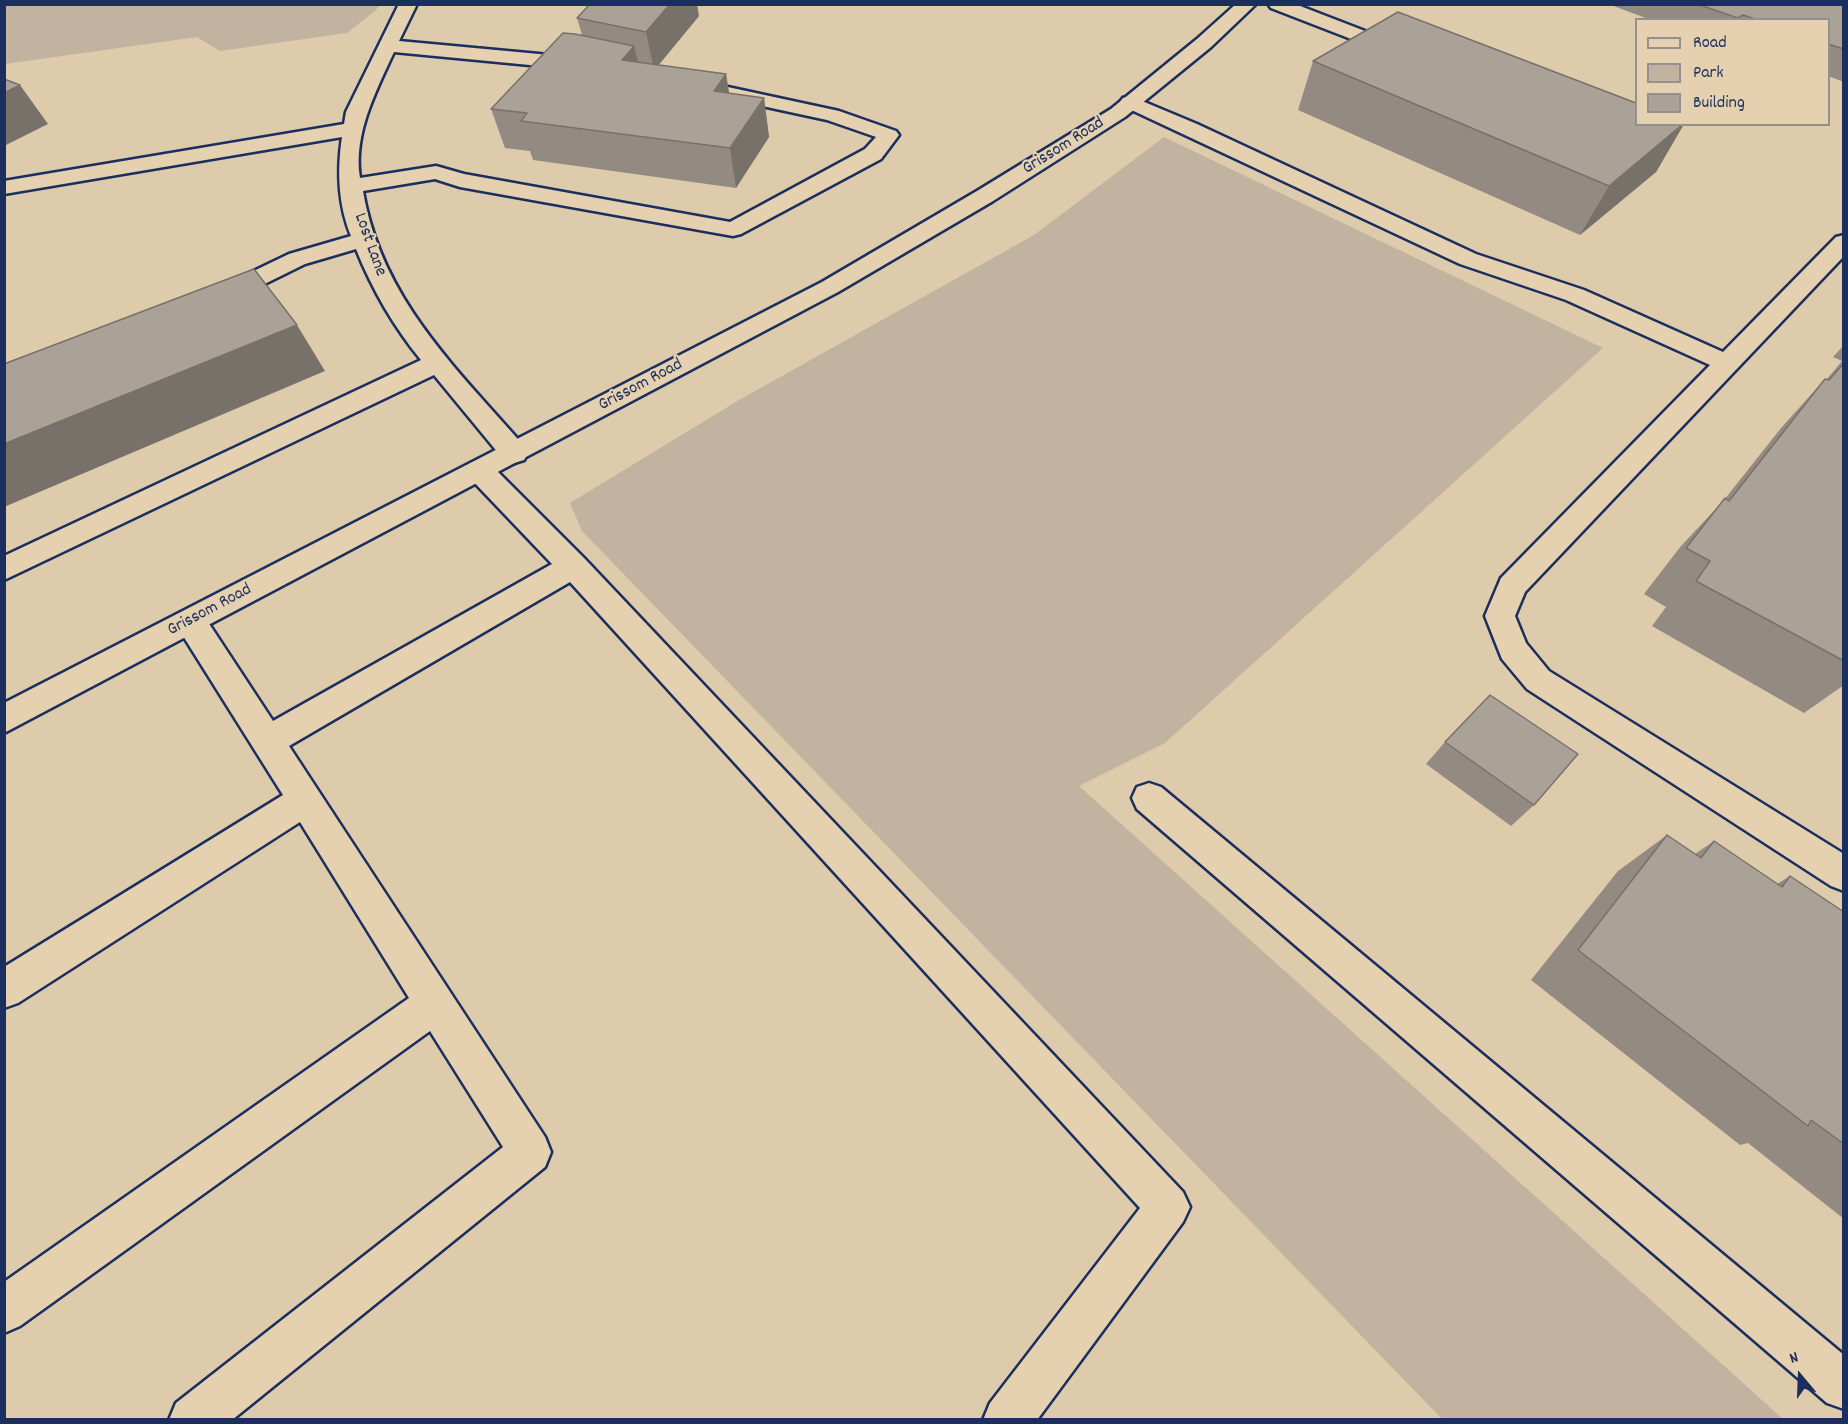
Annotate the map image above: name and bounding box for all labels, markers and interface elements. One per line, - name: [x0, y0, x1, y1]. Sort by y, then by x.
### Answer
- legend: [1635, 18, 1830, 126]
- text: Road: [1693, 31, 1727, 56]
- text: Park: [1693, 61, 1724, 86]
- text: Building: [1693, 91, 1745, 116]
- street label: Grissom Road: [1019, 113, 1109, 181]
- street label: Lost Lane: [348, 210, 390, 280]
- street label: Grissom Road: [595, 355, 687, 417]
- street label: Grissom Road: [164, 580, 256, 642]
- north arrow: [1770, 1346, 1830, 1406]
- text: N: [1786, 1346, 1801, 1371]

